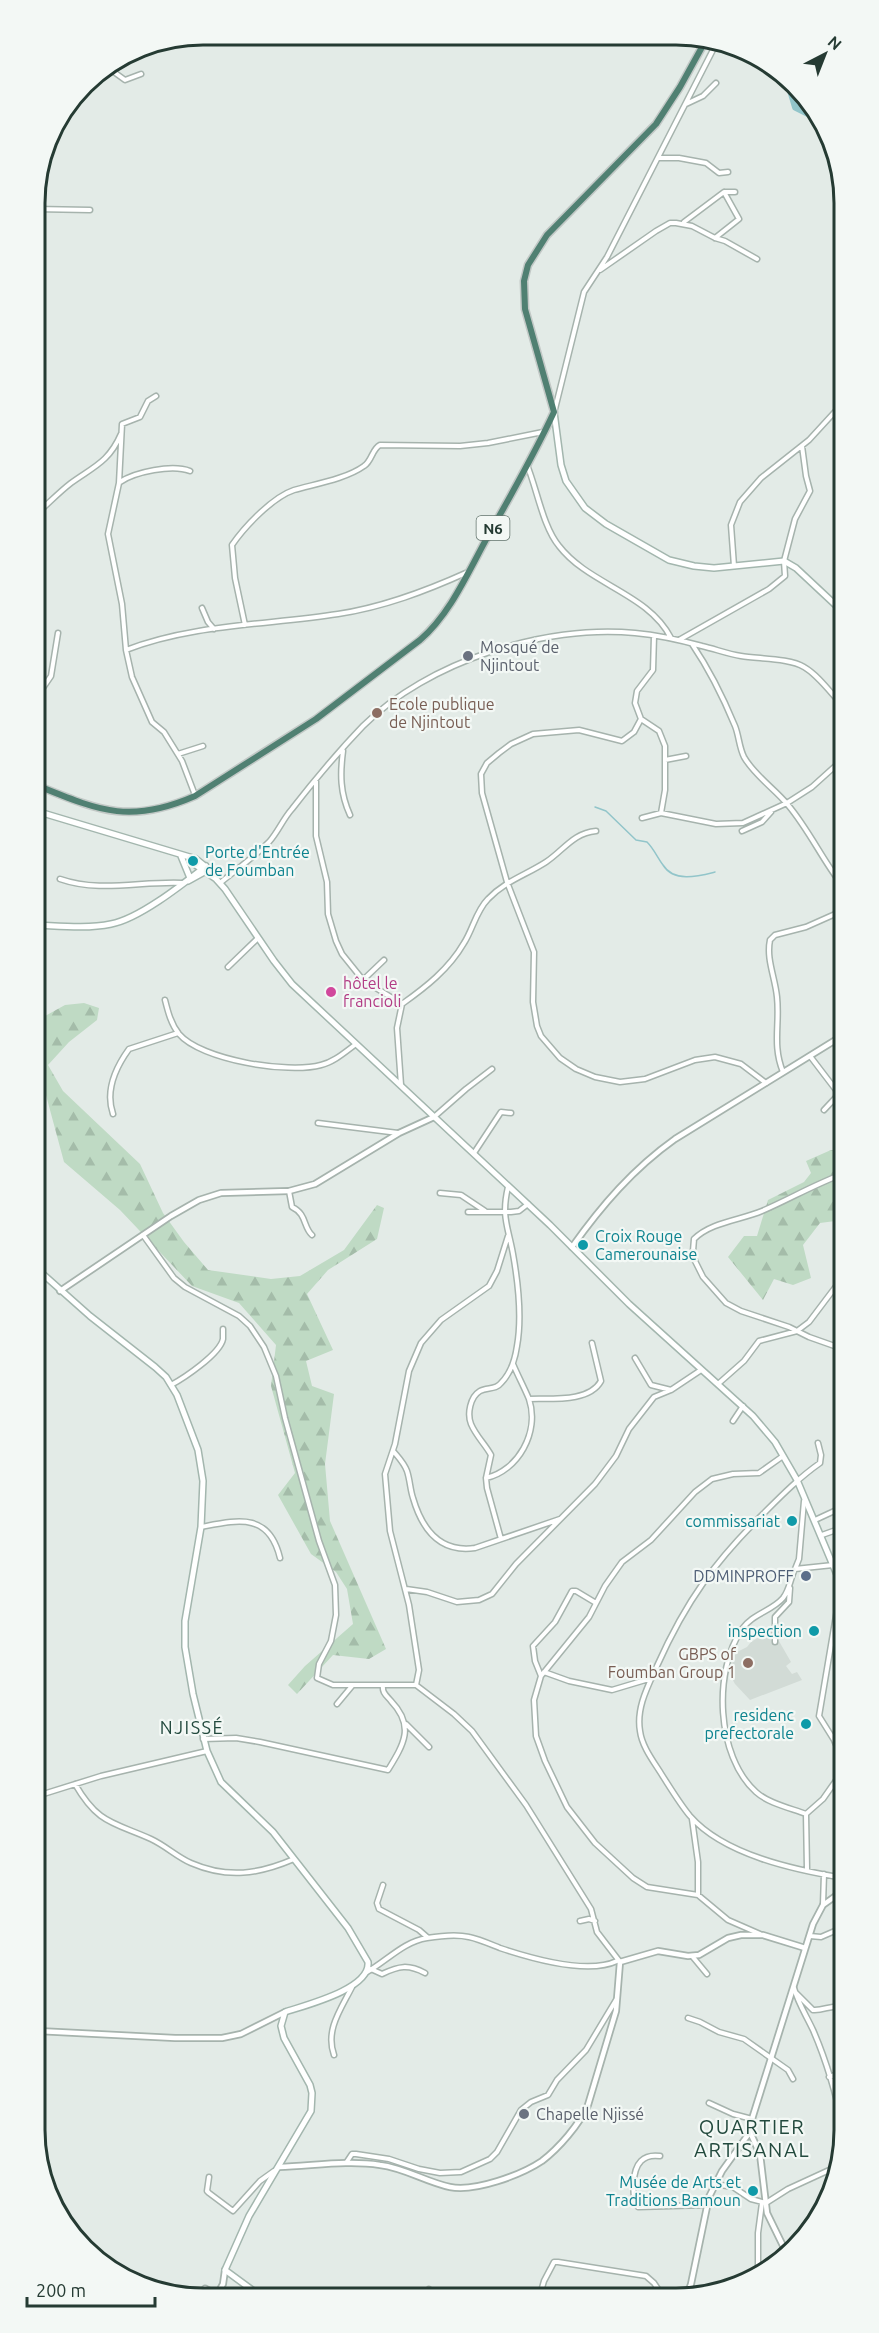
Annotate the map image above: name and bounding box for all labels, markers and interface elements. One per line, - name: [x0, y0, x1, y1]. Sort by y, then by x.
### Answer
- north arrow: [795, 24, 855, 84]
- text: N: [825, 32, 845, 54]
- road number: N6: [476, 516, 510, 540]
- place label: Mosqué de Njintout: [480, 638, 559, 674]
- marker: Mosqué de Njintout: [461, 649, 475, 663]
- place label: Ecole publique de Njintout: [389, 695, 495, 731]
- marker: Ecole publique de Njintout: [370, 706, 384, 720]
- place label: Porte d'Entrée de Foumban: [205, 843, 310, 879]
- marker: Porte d'Entrée de Foumban: [186, 854, 200, 868]
- place label: hôtel le francioli: [343, 974, 401, 1010]
- marker: hôtel le francioli: [324, 985, 338, 999]
- place label: Croix Rouge Camerounaise: [595, 1227, 697, 1263]
- marker: Croix Rouge Camerounaise: [576, 1238, 590, 1252]
- place label: commissariat: [685, 1512, 781, 1530]
- marker: commissariat: [785, 1514, 799, 1528]
- place label: DDMINPROFF: [693, 1567, 794, 1585]
- marker: DDMINPROFF: [799, 1569, 813, 1583]
- place label: inspection: [728, 1622, 802, 1640]
- marker: inspection: [807, 1624, 821, 1638]
- place label: GBPS of Foumban Group 1: [608, 1645, 737, 1681]
- marker: GBPS of Foumban Group 1: [741, 1656, 755, 1670]
- place label: residenc prefectorale: [704, 1706, 795, 1742]
- district label: NJISSÉ: [160, 1716, 224, 1737]
- marker: residenc prefectorale: [799, 1717, 813, 1731]
- place label: Chapelle Njissé: [536, 2105, 644, 2123]
- marker: Chapelle Njissé: [517, 2107, 531, 2121]
- district label: QUARTIER ARTISANAL: [694, 2115, 810, 2161]
- place label: Musée de Arts et Traditions Bamoun: [606, 2173, 742, 2209]
- marker: Musée de Arts et Traditions Bamoun: [746, 2184, 760, 2198]
- scale bar: [27, 2270, 154, 2308]
- text: 200 m: [36, 2280, 86, 2300]

